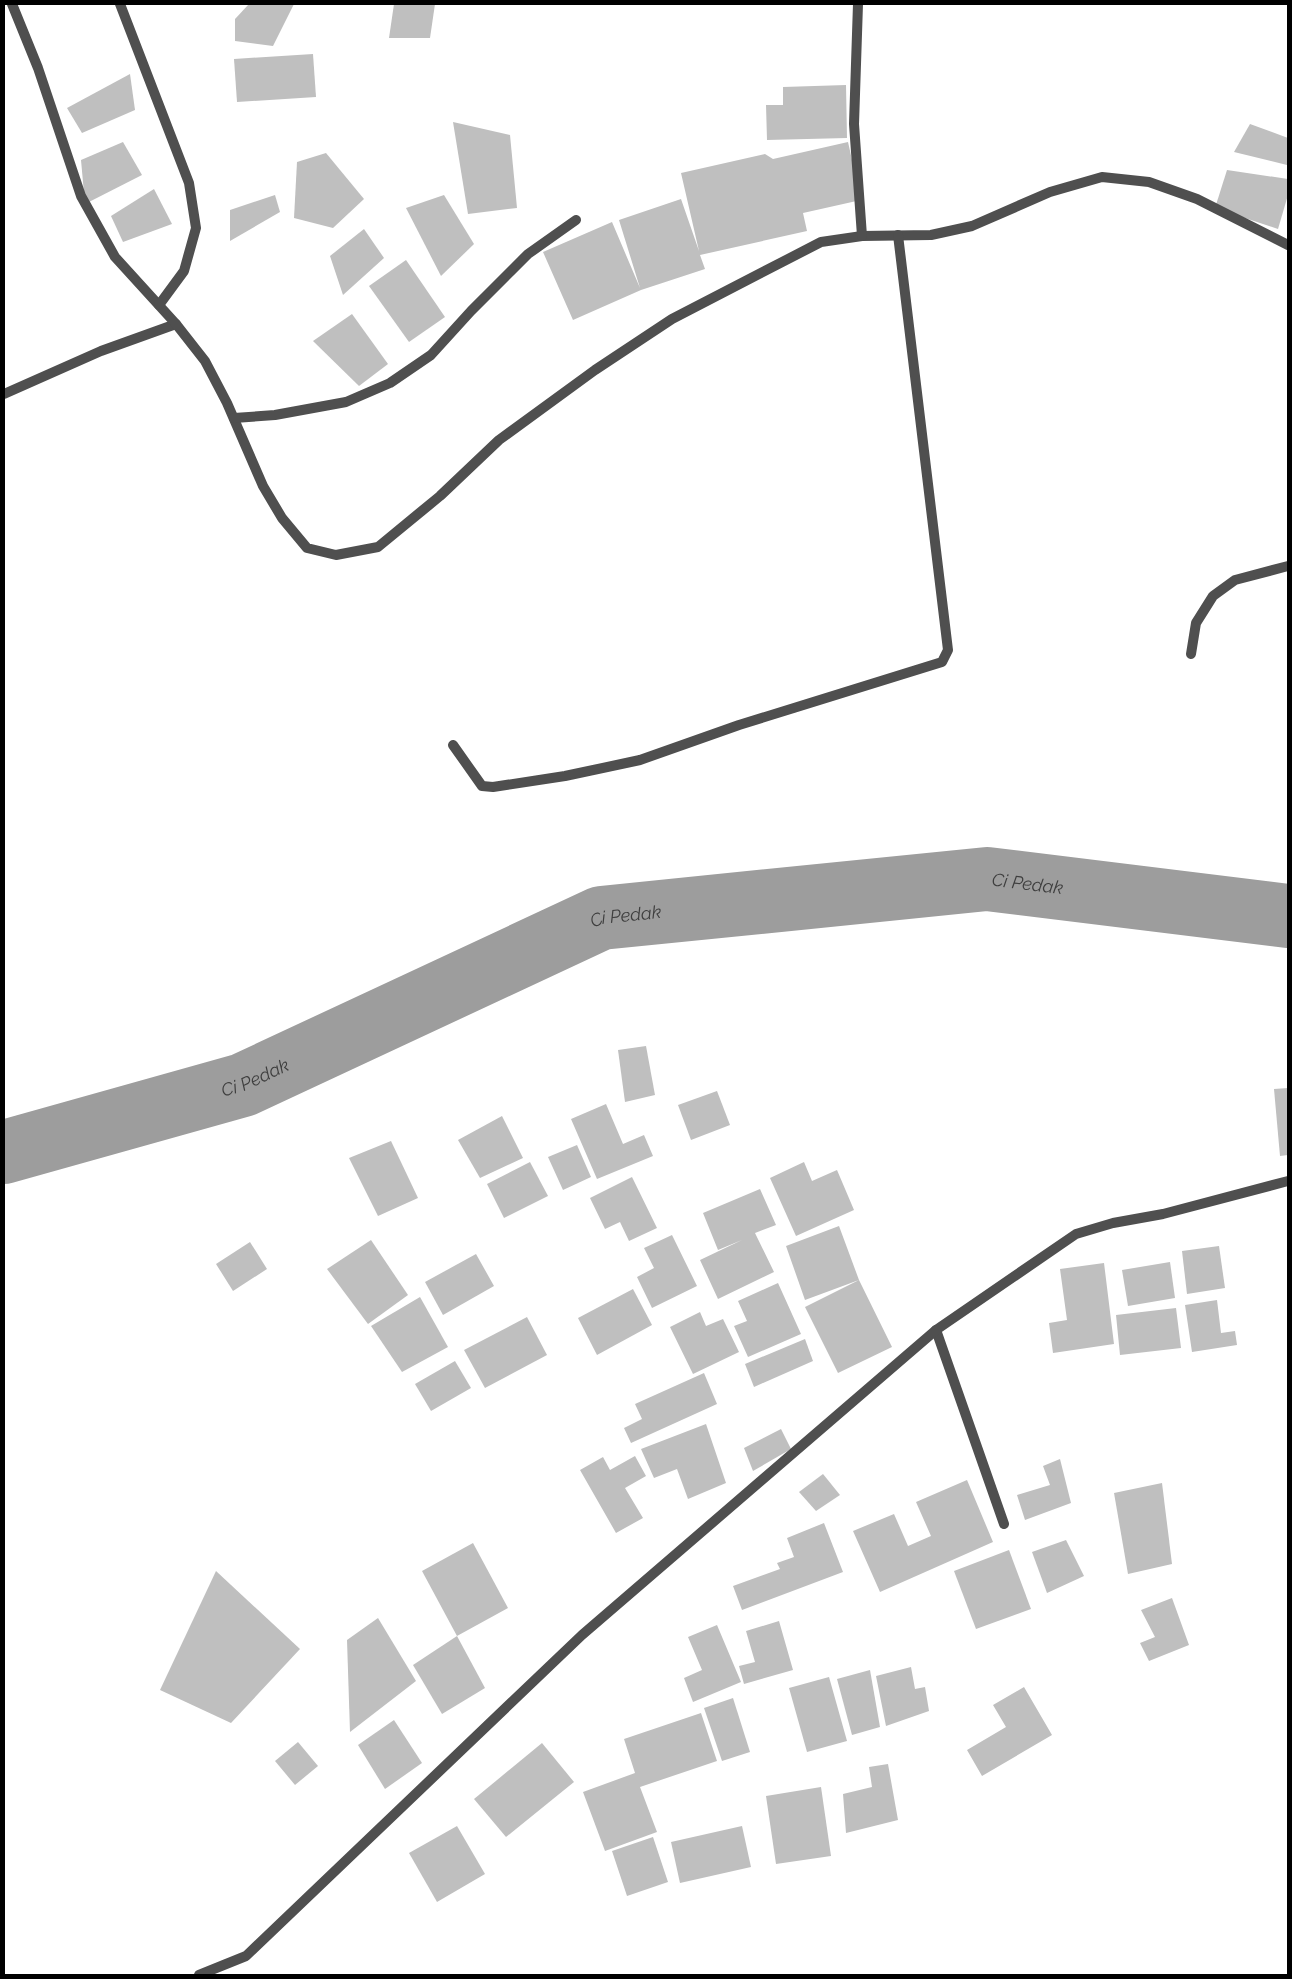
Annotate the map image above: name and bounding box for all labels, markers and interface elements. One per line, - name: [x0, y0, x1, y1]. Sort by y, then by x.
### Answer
- water label: Ci Pedak: [991, 869, 1065, 898]
- water label: Ci Pedak: [586, 901, 663, 932]
- water label: Ci Pedak: [219, 1054, 293, 1101]

